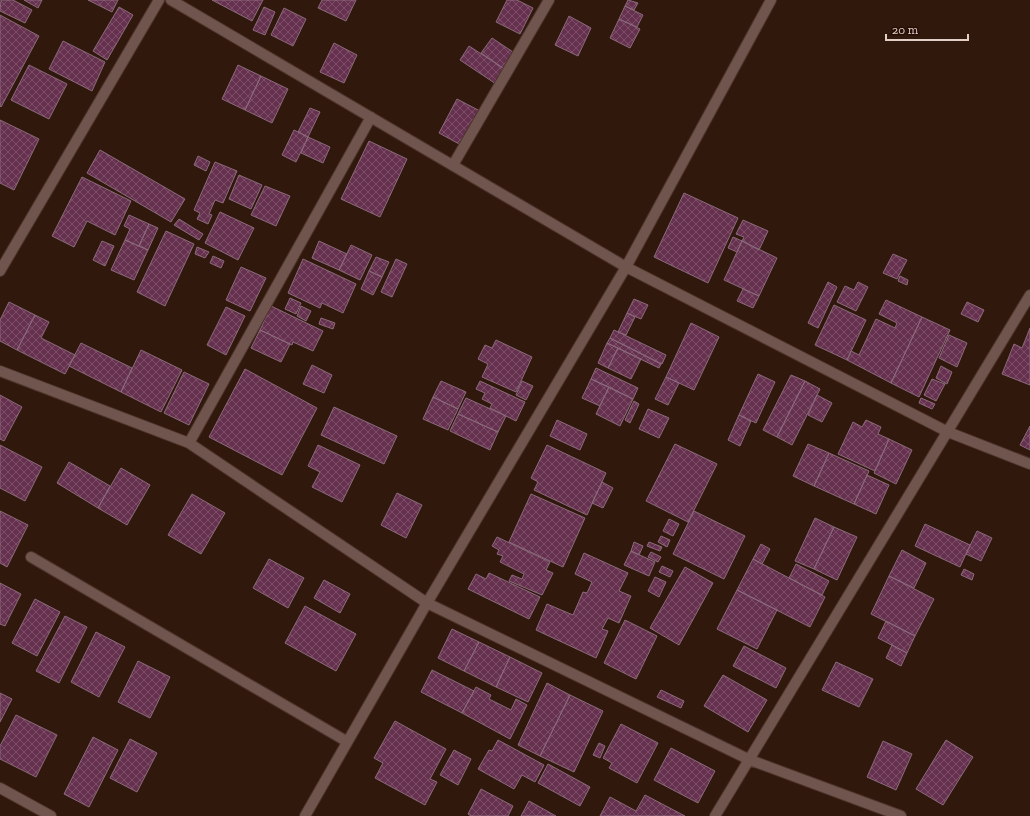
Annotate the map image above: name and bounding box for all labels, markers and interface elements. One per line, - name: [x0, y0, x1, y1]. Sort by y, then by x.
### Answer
- scale bar: [886, 16, 968, 42]
- text: 20 m: [892, 23, 919, 37]

